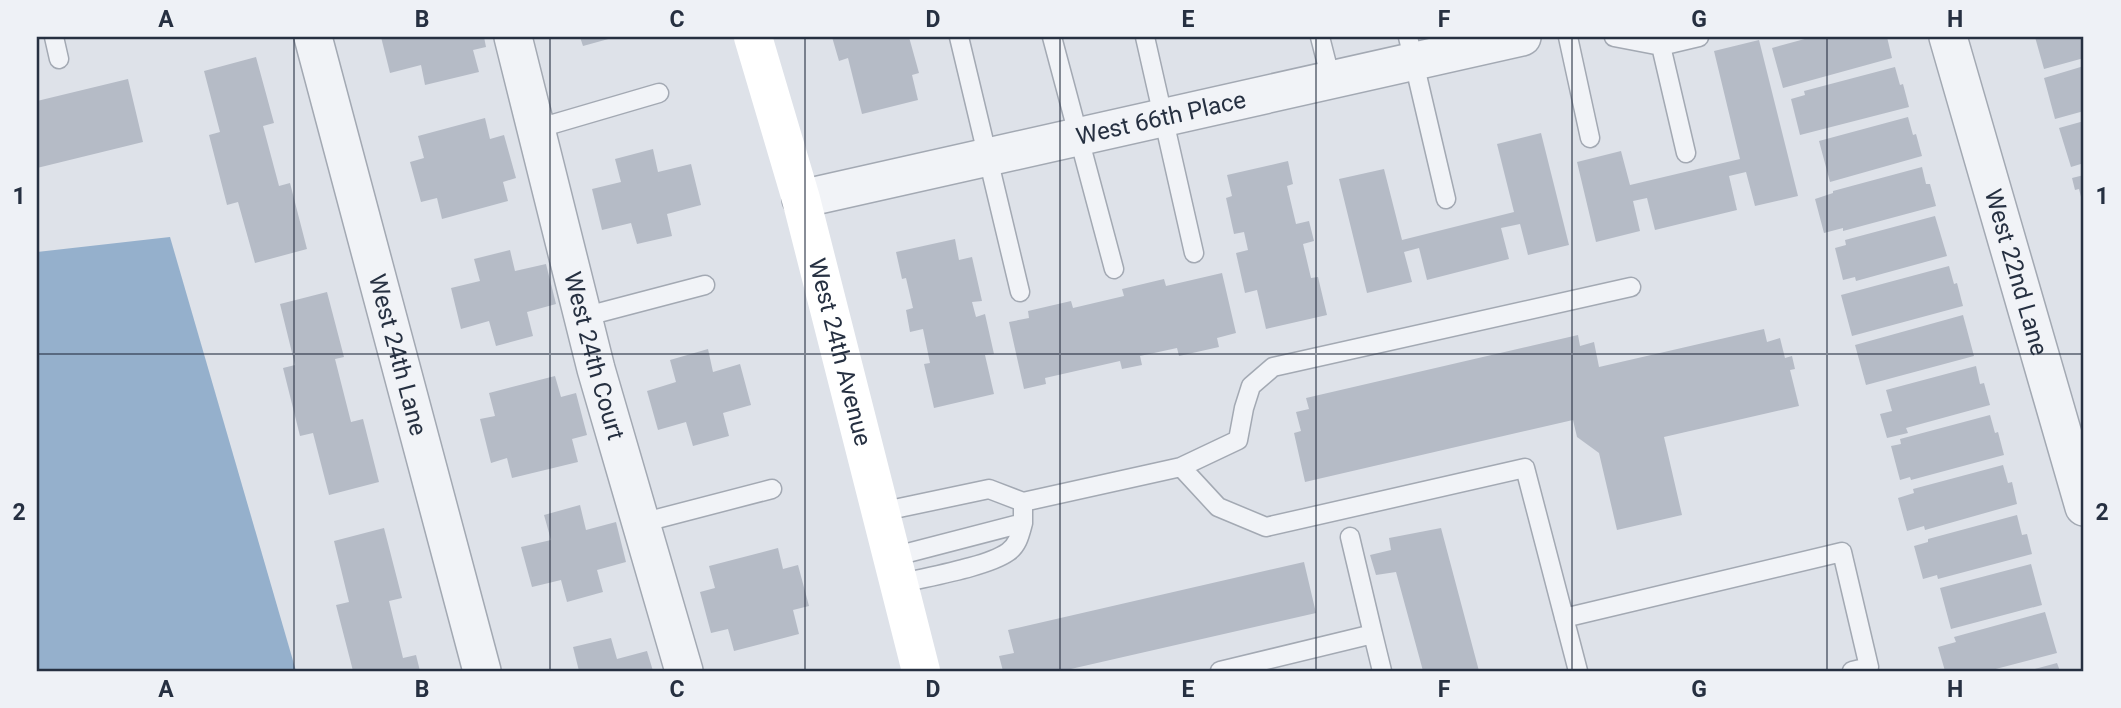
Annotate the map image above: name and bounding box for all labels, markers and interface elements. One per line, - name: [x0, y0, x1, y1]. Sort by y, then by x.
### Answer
- text: A: [158, 6, 174, 33]
- text: B: [415, 6, 429, 33]
- text: C: [669, 6, 685, 33]
- text: D: [926, 6, 940, 33]
- text: E: [1182, 6, 1195, 33]
- text: F: [1438, 6, 1451, 33]
- text: G: [1691, 6, 1707, 33]
- text: H: [1947, 6, 1963, 33]
- street label: West 66th Place: [1073, 85, 1249, 151]
- text: 1: [12, 183, 26, 210]
- text: 1: [2095, 183, 2109, 210]
- street label: West 22nd Lane: [1979, 186, 2053, 359]
- street label: West 24th Avenue: [803, 255, 877, 449]
- street label: West 24th Court: [558, 269, 630, 443]
- street label: West 24th Lane: [363, 271, 433, 439]
- text: 2: [12, 499, 26, 526]
- text: 2: [2095, 499, 2109, 526]
- text: A: [158, 676, 174, 703]
- text: B: [415, 676, 429, 703]
- text: C: [669, 676, 685, 703]
- text: D: [926, 676, 940, 703]
- text: E: [1182, 676, 1195, 703]
- text: F: [1438, 676, 1451, 703]
- text: G: [1691, 676, 1707, 703]
- text: H: [1947, 676, 1963, 703]

